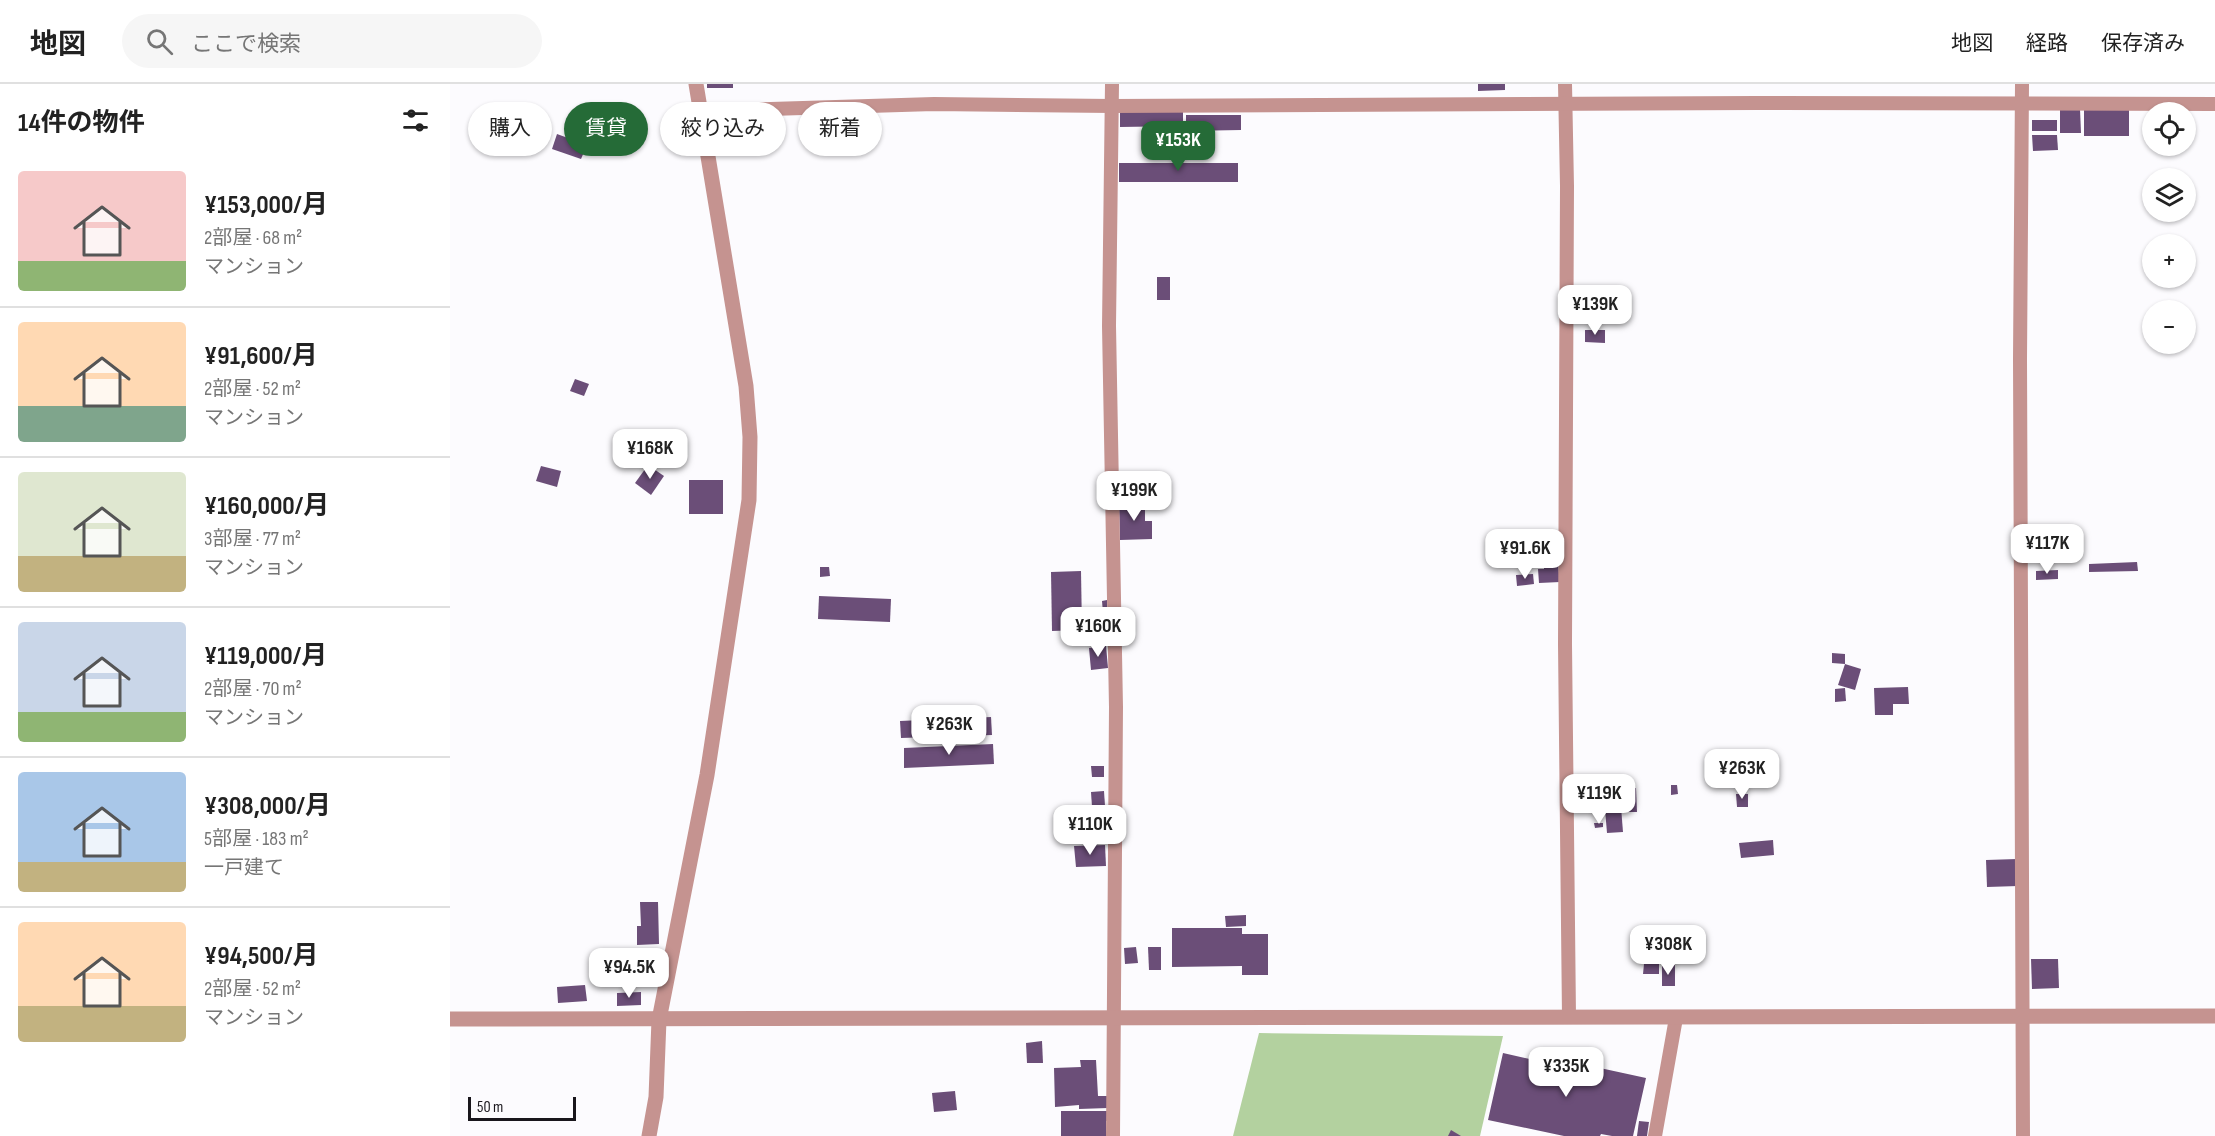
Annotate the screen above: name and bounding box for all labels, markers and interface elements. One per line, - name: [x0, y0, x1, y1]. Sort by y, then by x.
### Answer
- search box: [122, 14, 542, 68]
- icon: search: [143, 25, 176, 58]
- text: 地図: [30, 28, 86, 61]
- text: ここで検索: [191, 31, 301, 58]
- text: 地図: [1951, 31, 1993, 56]
- text: 経路: [2026, 31, 2068, 56]
- text: 保存済み: [2101, 31, 2185, 56]
- chip: 購入: [468, 102, 552, 156]
- chip: 賃貸: [564, 102, 648, 156]
- chip: 絞り込み: [660, 102, 786, 156]
- chip: 新着: [798, 102, 882, 156]
- map controls: [2142, 102, 2196, 354]
- button: locate: [2142, 102, 2196, 156]
- icon: filters: [399, 104, 432, 137]
- text: 14件の物件: [18, 108, 145, 139]
- pin: ¥153K: [1136, 121, 1220, 172]
- text: ¥153K: [1155, 128, 1201, 152]
- button: layers: [2142, 168, 2196, 222]
- text: ¥153,000/月: [204, 190, 328, 221]
- icon: home: [66, 195, 138, 267]
- text: 2部屋 · 68 m²: [204, 226, 302, 250]
- button: +: [2142, 234, 2196, 288]
- text: マンション: [204, 255, 304, 279]
- pin: ¥139K: [1553, 285, 1637, 336]
- text: ¥139K: [1572, 292, 1618, 316]
- button: −: [2142, 300, 2196, 354]
- text: ¥91,600/月: [204, 341, 318, 372]
- icon: home: [66, 346, 138, 418]
- text: 2部屋 · 52 m²: [204, 377, 301, 401]
- text: マンション: [204, 406, 304, 430]
- pin: ¥168K: [608, 429, 692, 480]
- text: ¥168K: [627, 436, 673, 460]
- pin: ¥199K: [1092, 471, 1176, 522]
- text: ¥199K: [1111, 478, 1157, 502]
- text: ¥160,000/月: [204, 491, 329, 522]
- icon: home: [66, 496, 138, 568]
- pin: ¥117K: [2005, 524, 2089, 575]
- text: 3部屋 · 77 m²: [204, 527, 301, 551]
- pin: ¥91.6K: [1476, 529, 1574, 580]
- text: ¥117K: [2025, 531, 2069, 555]
- text: ¥91.6K: [1499, 536, 1551, 560]
- text: マンション: [204, 556, 304, 580]
- pin: ¥160K: [1056, 607, 1140, 658]
- text: ¥160K: [1075, 614, 1121, 638]
- text: ¥119,000/月: [204, 641, 327, 672]
- icon: home: [66, 646, 138, 718]
- text: 2部屋 · 70 m²: [204, 677, 302, 701]
- pin: ¥263K: [907, 705, 991, 756]
- text: マンション: [204, 706, 304, 730]
- text: ¥263K: [925, 712, 973, 736]
- pin: ¥263K: [1700, 749, 1784, 800]
- text: ¥263K: [1718, 756, 1766, 780]
- pin: ¥119K: [1557, 774, 1641, 825]
- text: ¥119K: [1576, 781, 1622, 805]
- text: ¥308,000/月: [204, 791, 331, 822]
- icon: home: [66, 796, 138, 868]
- pin: ¥110K: [1048, 805, 1132, 856]
- text: ¥110K: [1067, 812, 1113, 836]
- text: 5部屋 · 183 m²: [204, 827, 309, 851]
- text: 一戸建て: [204, 856, 284, 880]
- pin: ¥308K: [1626, 925, 1710, 976]
- text: ¥308K: [1644, 932, 1692, 956]
- text: ¥94,500/月: [204, 941, 319, 972]
- icon: home: [66, 946, 138, 1018]
- pin: ¥94.5K: [580, 948, 678, 999]
- text: ¥94.5K: [603, 955, 655, 979]
- text: 2部屋 · 52 m²: [204, 977, 301, 1001]
- text: マンション: [204, 1006, 304, 1030]
- pin: ¥335K: [1524, 1047, 1608, 1098]
- text: ¥335K: [1543, 1054, 1589, 1078]
- scale bar: [468, 1094, 576, 1122]
- text: 50 m: [477, 1098, 503, 1117]

